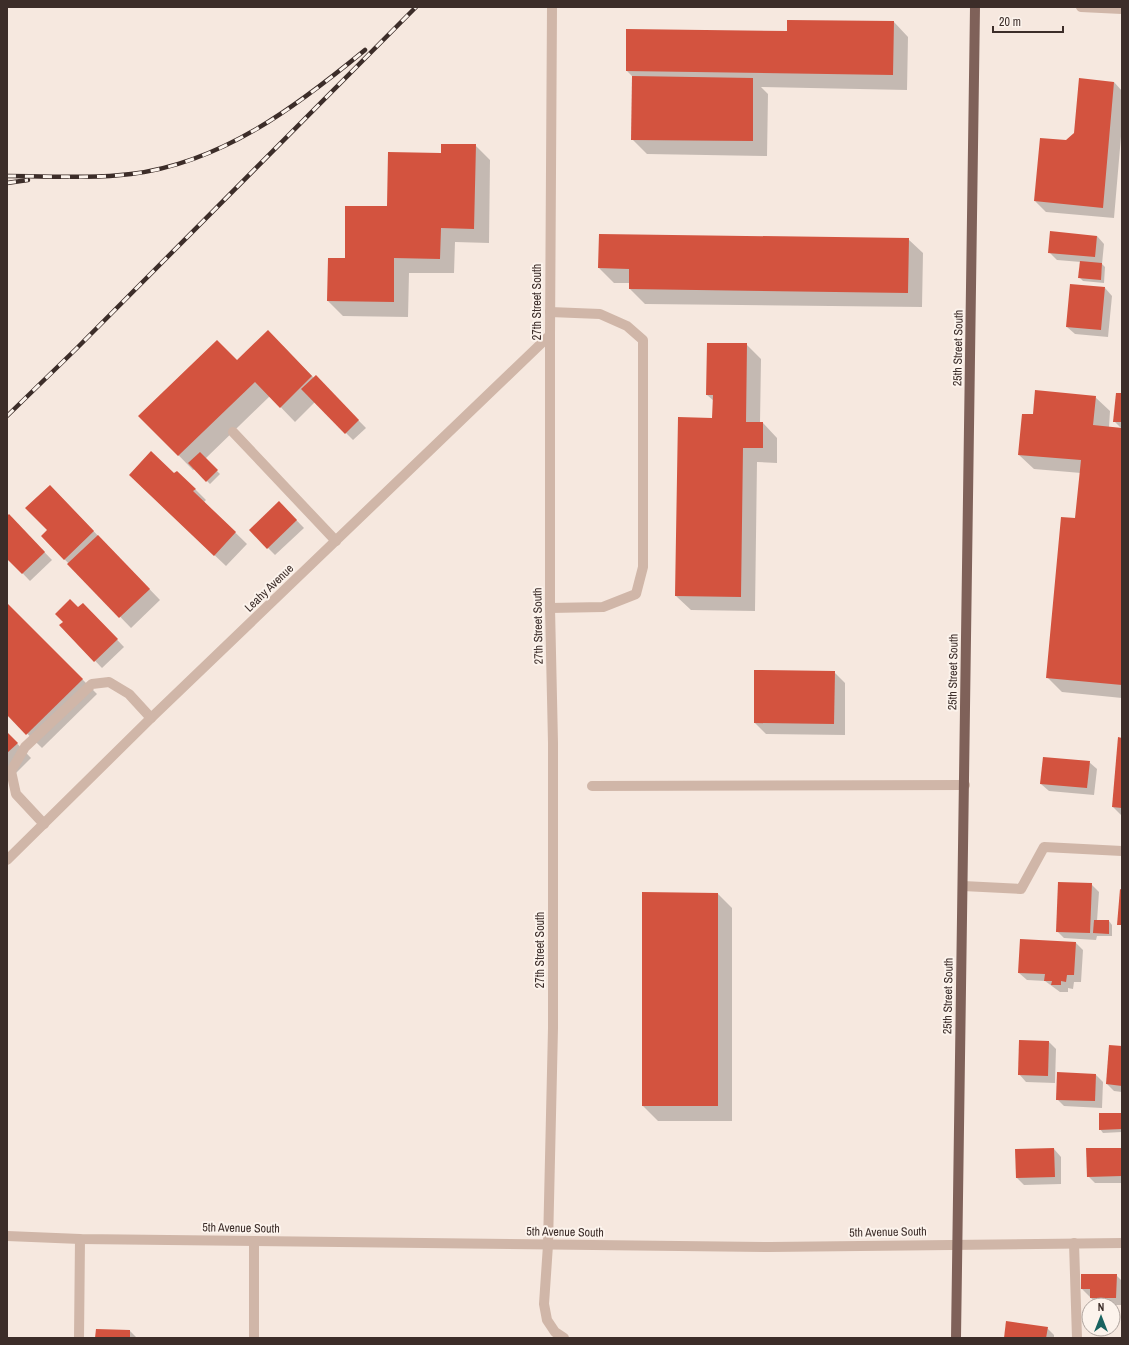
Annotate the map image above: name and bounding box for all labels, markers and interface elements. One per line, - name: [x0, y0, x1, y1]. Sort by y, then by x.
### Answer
- scale bar: [993, 8, 1063, 34]
- text: 20 m: [999, 14, 1021, 30]
- street label: 27th Street South: [529, 264, 545, 340]
- street label: 25th Street South: [949, 310, 967, 386]
- street label: Leahy Avenue: [241, 561, 297, 615]
- street label: 27th Street South: [529, 588, 547, 664]
- street label: 25th Street South: [944, 634, 962, 710]
- street label: 27th Street South: [532, 912, 548, 988]
- street label: 25th Street South: [939, 958, 957, 1034]
- street label: 5th Avenue South: [202, 1219, 280, 1237]
- street label: 5th Avenue South: [526, 1223, 604, 1241]
- street label: 5th Avenue South: [849, 1223, 927, 1241]
- north arrow: [1081, 1297, 1121, 1337]
- text: N: [1098, 1300, 1104, 1314]

